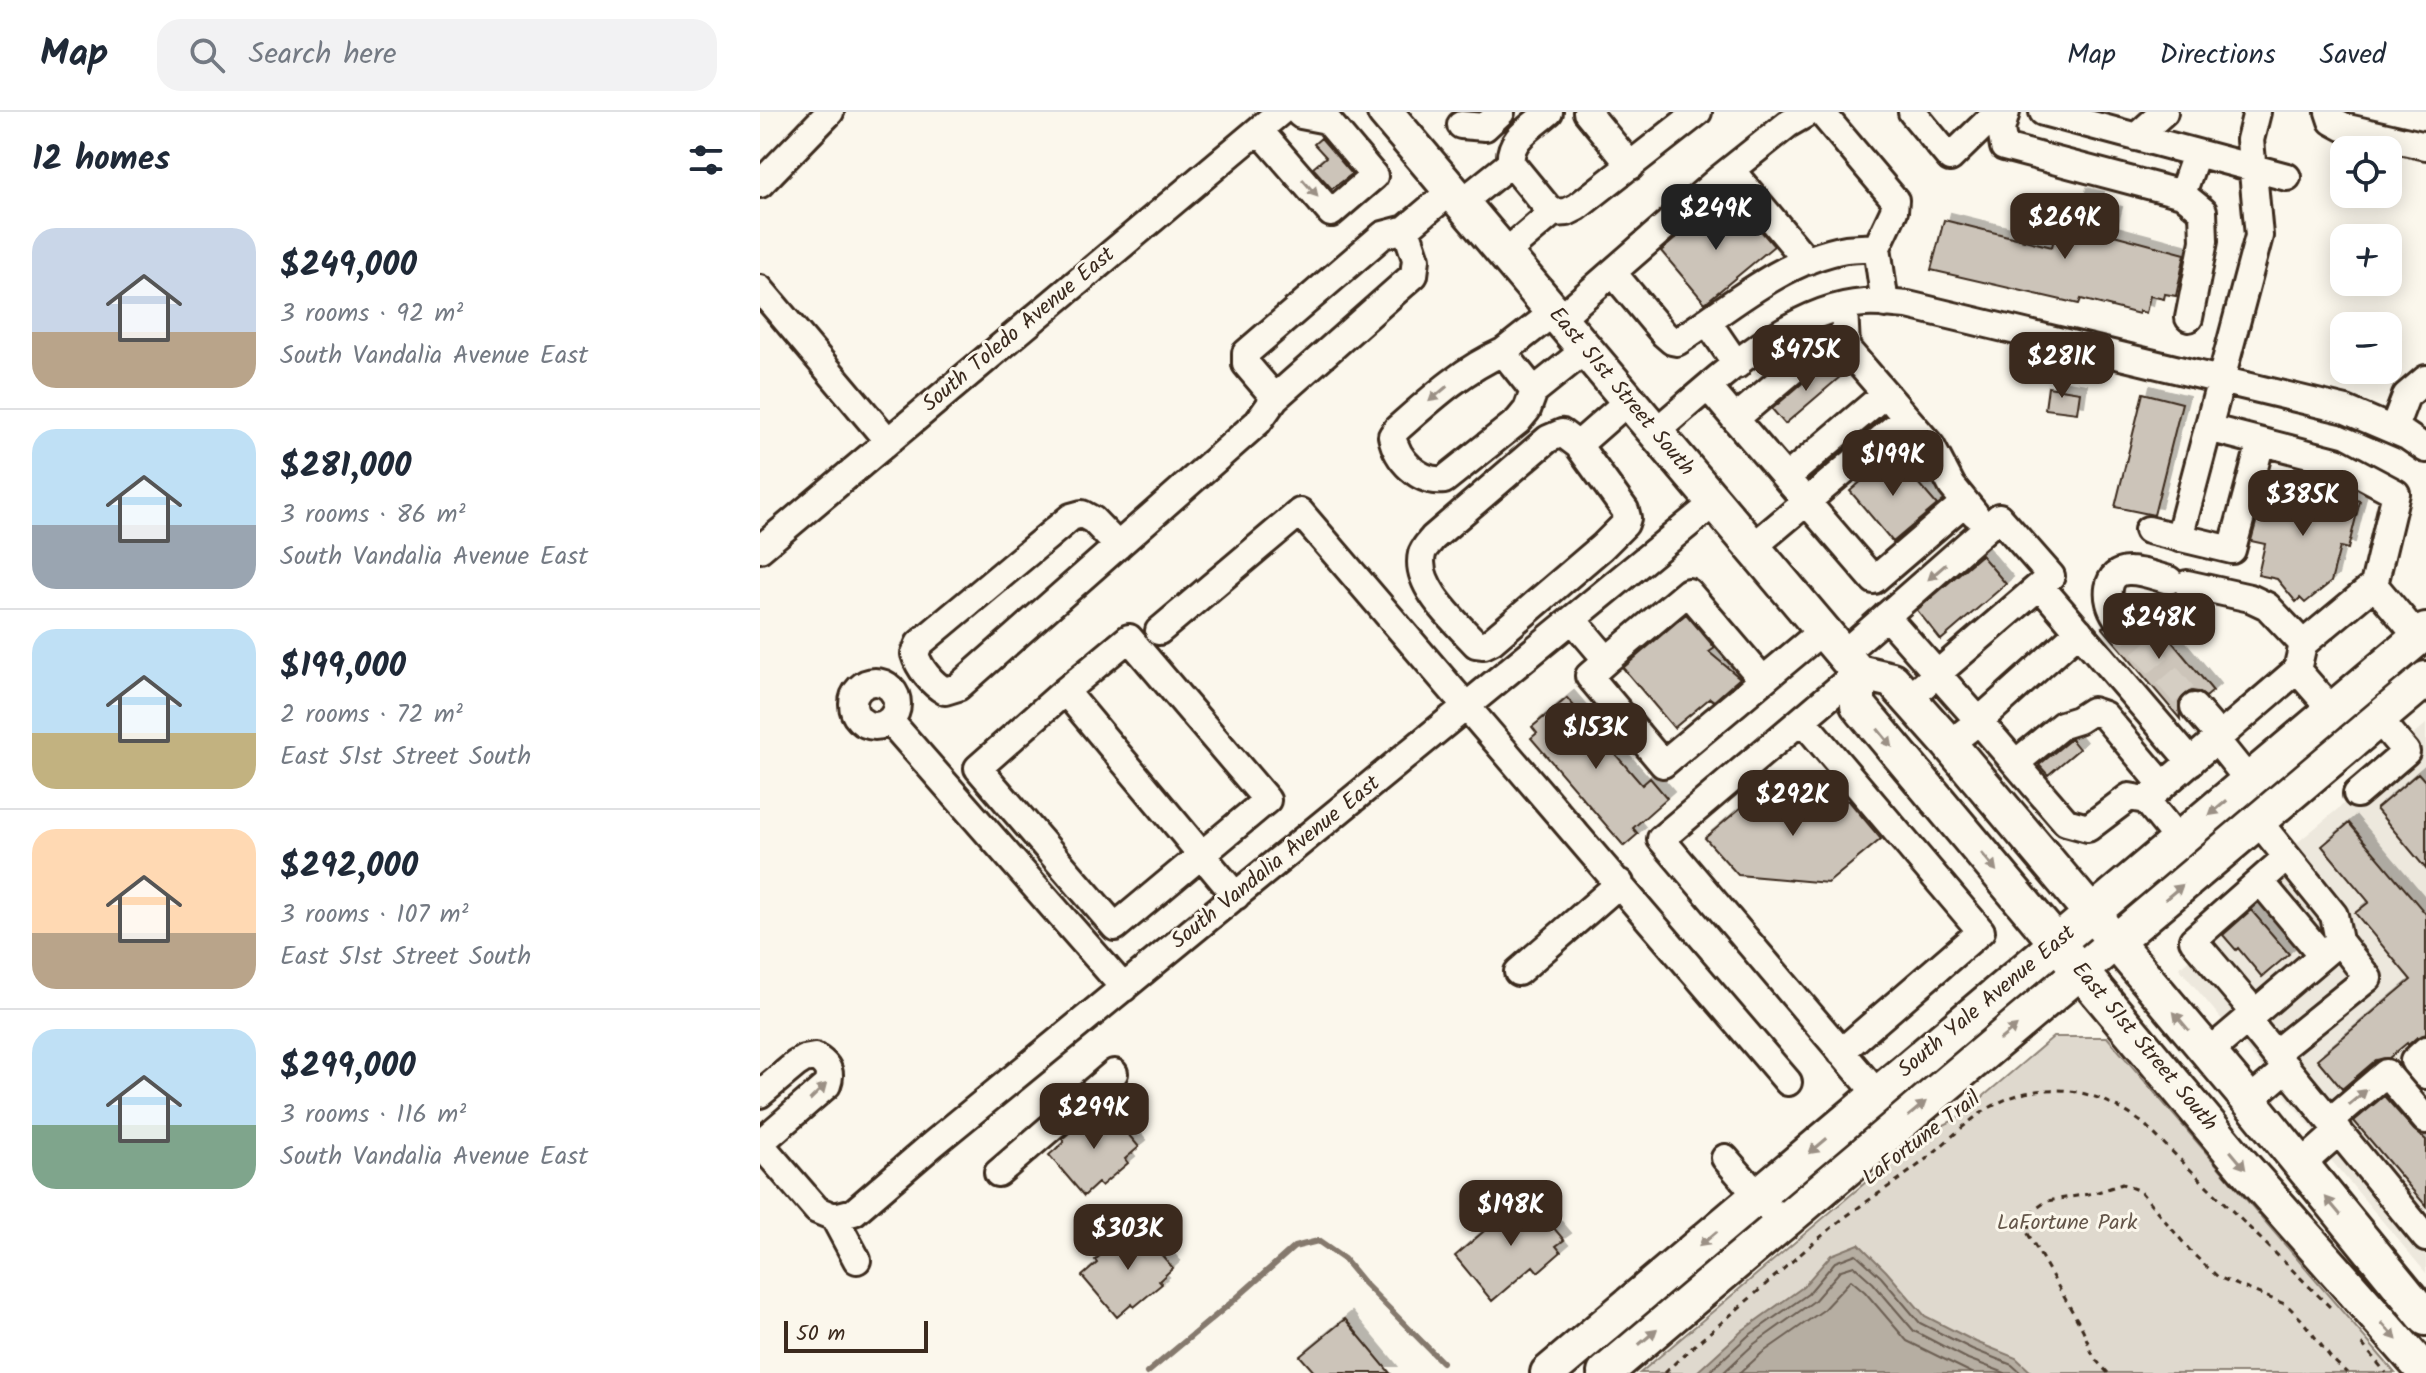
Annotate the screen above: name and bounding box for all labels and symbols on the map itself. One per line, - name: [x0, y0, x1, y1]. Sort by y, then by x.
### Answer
- one-way arrow: [1301, 178, 1318, 198]
- pin: $249K: [1660, 184, 1772, 252]
- pin: $269K: [2009, 193, 2121, 261]
- street label: South Toledo Avenue East: [915, 238, 1124, 421]
- street label: East 51st Street South: [1539, 299, 1703, 485]
- pin: $475K: [1750, 325, 1862, 393]
- pin: $281K: [2006, 332, 2118, 400]
- one-way arrow: [1428, 385, 1448, 402]
- pin: $199K: [1837, 430, 1949, 498]
- pin: $385K: [2247, 470, 2359, 538]
- one-way arrow: [1927, 563, 1947, 580]
- pin: $248K: [2103, 593, 2215, 661]
- pin: $153K: [1540, 703, 1652, 771]
- one-way arrow: [1877, 728, 1893, 748]
- street label: South Vandalia Avenue East: [1164, 767, 1389, 959]
- pin: $292K: [1737, 770, 1849, 838]
- one-way arrow: [2208, 799, 2228, 816]
- one-way arrow: [1980, 852, 1997, 872]
- one-way arrow: [2165, 883, 2184, 901]
- street label: South Yale Avenue East: [1890, 917, 2084, 1087]
- street label: East 51st Street South: [2062, 954, 2226, 1140]
- one-way arrow: [2173, 1011, 2190, 1031]
- one-way arrow: [1998, 1025, 2018, 1042]
- street label: LaFortune Trail: [1855, 1082, 1989, 1195]
- one-way arrow: [809, 1083, 827, 1102]
- pin: $299K: [1038, 1083, 1150, 1151]
- one-way arrow: [2348, 1089, 2368, 1106]
- one-way arrow: [1907, 1101, 1927, 1119]
- one-way arrow: [1808, 1137, 1828, 1154]
- one-way arrow: [2229, 1150, 2246, 1170]
- pin: $198K: [1455, 1180, 1567, 1248]
- one-way arrow: [2325, 1196, 2342, 1216]
- pin: $303K: [1072, 1204, 1184, 1272]
- park label: LaFortune Park: [1997, 1206, 2138, 1241]
- one-way arrow: [1698, 1230, 1718, 1247]
- scale bar: [784, 1317, 928, 1353]
- one-way arrow: [2380, 1320, 2397, 1340]
- one-way arrow: [1638, 1329, 1658, 1346]

